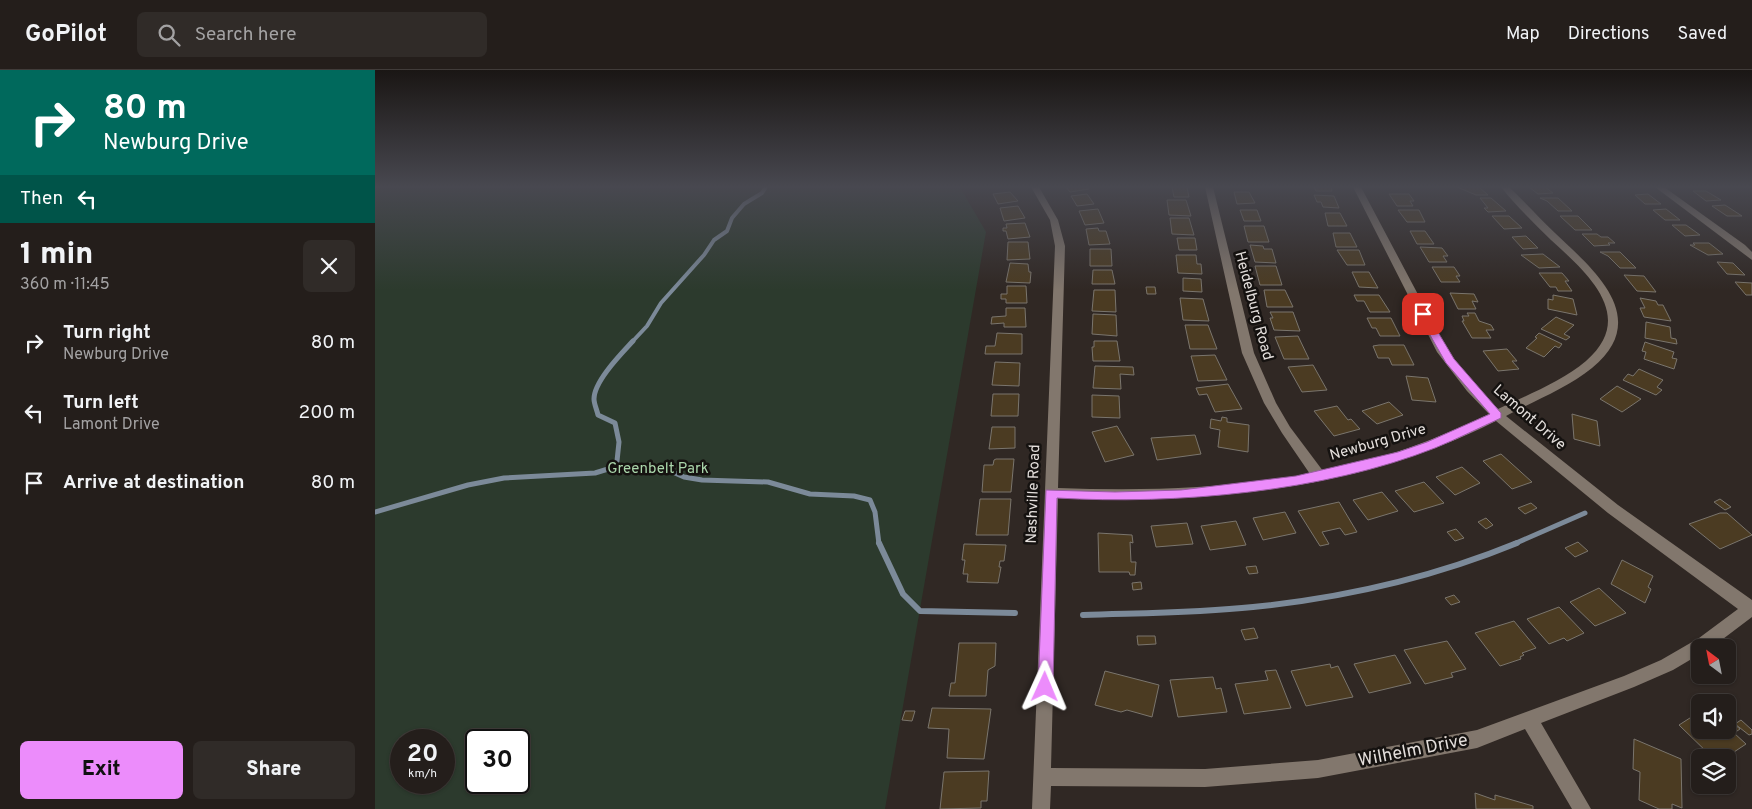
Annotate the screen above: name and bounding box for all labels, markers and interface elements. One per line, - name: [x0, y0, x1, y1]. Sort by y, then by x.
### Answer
- search box: [137, 12, 487, 57]
- text: GoPilot: [25, 20, 107, 50]
- icon: search: [155, 21, 183, 49]
- text: Search here: [195, 23, 296, 47]
- text: Map: [1506, 23, 1540, 46]
- text: Directions: [1568, 23, 1650, 46]
- text: Saved: [1678, 23, 1727, 46]
- text: 80 m: [103, 87, 187, 131]
- icon: right: [20, 90, 85, 155]
- text: Newburg Drive: [103, 130, 249, 157]
- icon: left: [73, 185, 101, 213]
- text: Then: [20, 187, 63, 211]
- text: 1 min: [20, 237, 93, 274]
- button: close: [303, 240, 355, 292]
- street label: Heidelburg Road: [1229, 249, 1277, 363]
- text: 360 m · 11:45: [20, 275, 110, 295]
- pin: [1402, 293, 1444, 335]
- icon: arrive: [1409, 300, 1437, 328]
- text: Turn right: [63, 321, 151, 345]
- icon: right: [20, 329, 48, 357]
- text: 80 m: [311, 331, 355, 355]
- text: Newburg Drive: [63, 345, 169, 365]
- street label: Lamont Drive: [1489, 381, 1569, 455]
- text: Turn left: [63, 391, 139, 415]
- icon: left: [20, 399, 48, 427]
- text: 200 m: [299, 401, 355, 425]
- text: Lamont Drive: [63, 415, 160, 435]
- street label: Newburg Drive: [1328, 420, 1428, 466]
- street label: Nashville Road: [1023, 444, 1045, 544]
- park label: Greenbelt Park: [607, 460, 709, 479]
- icon: arrive: [20, 469, 48, 497]
- text: Arrive at destination: [63, 471, 244, 495]
- text: 80 m: [311, 471, 355, 495]
- north arrow: [1691, 639, 1736, 684]
- map controls: [1691, 639, 1736, 794]
- position arrow: [1018, 660, 1070, 712]
- button: sound: [1691, 694, 1736, 739]
- speed limit sign: 30: [465, 729, 530, 794]
- street label: Wilhelm Drive: [1356, 729, 1470, 773]
- text: 20: [407, 739, 438, 771]
- button: Exit: [20, 741, 183, 799]
- button: Share: [193, 741, 355, 799]
- button: layers: [1691, 749, 1736, 794]
- text: km/h: [408, 766, 437, 782]

